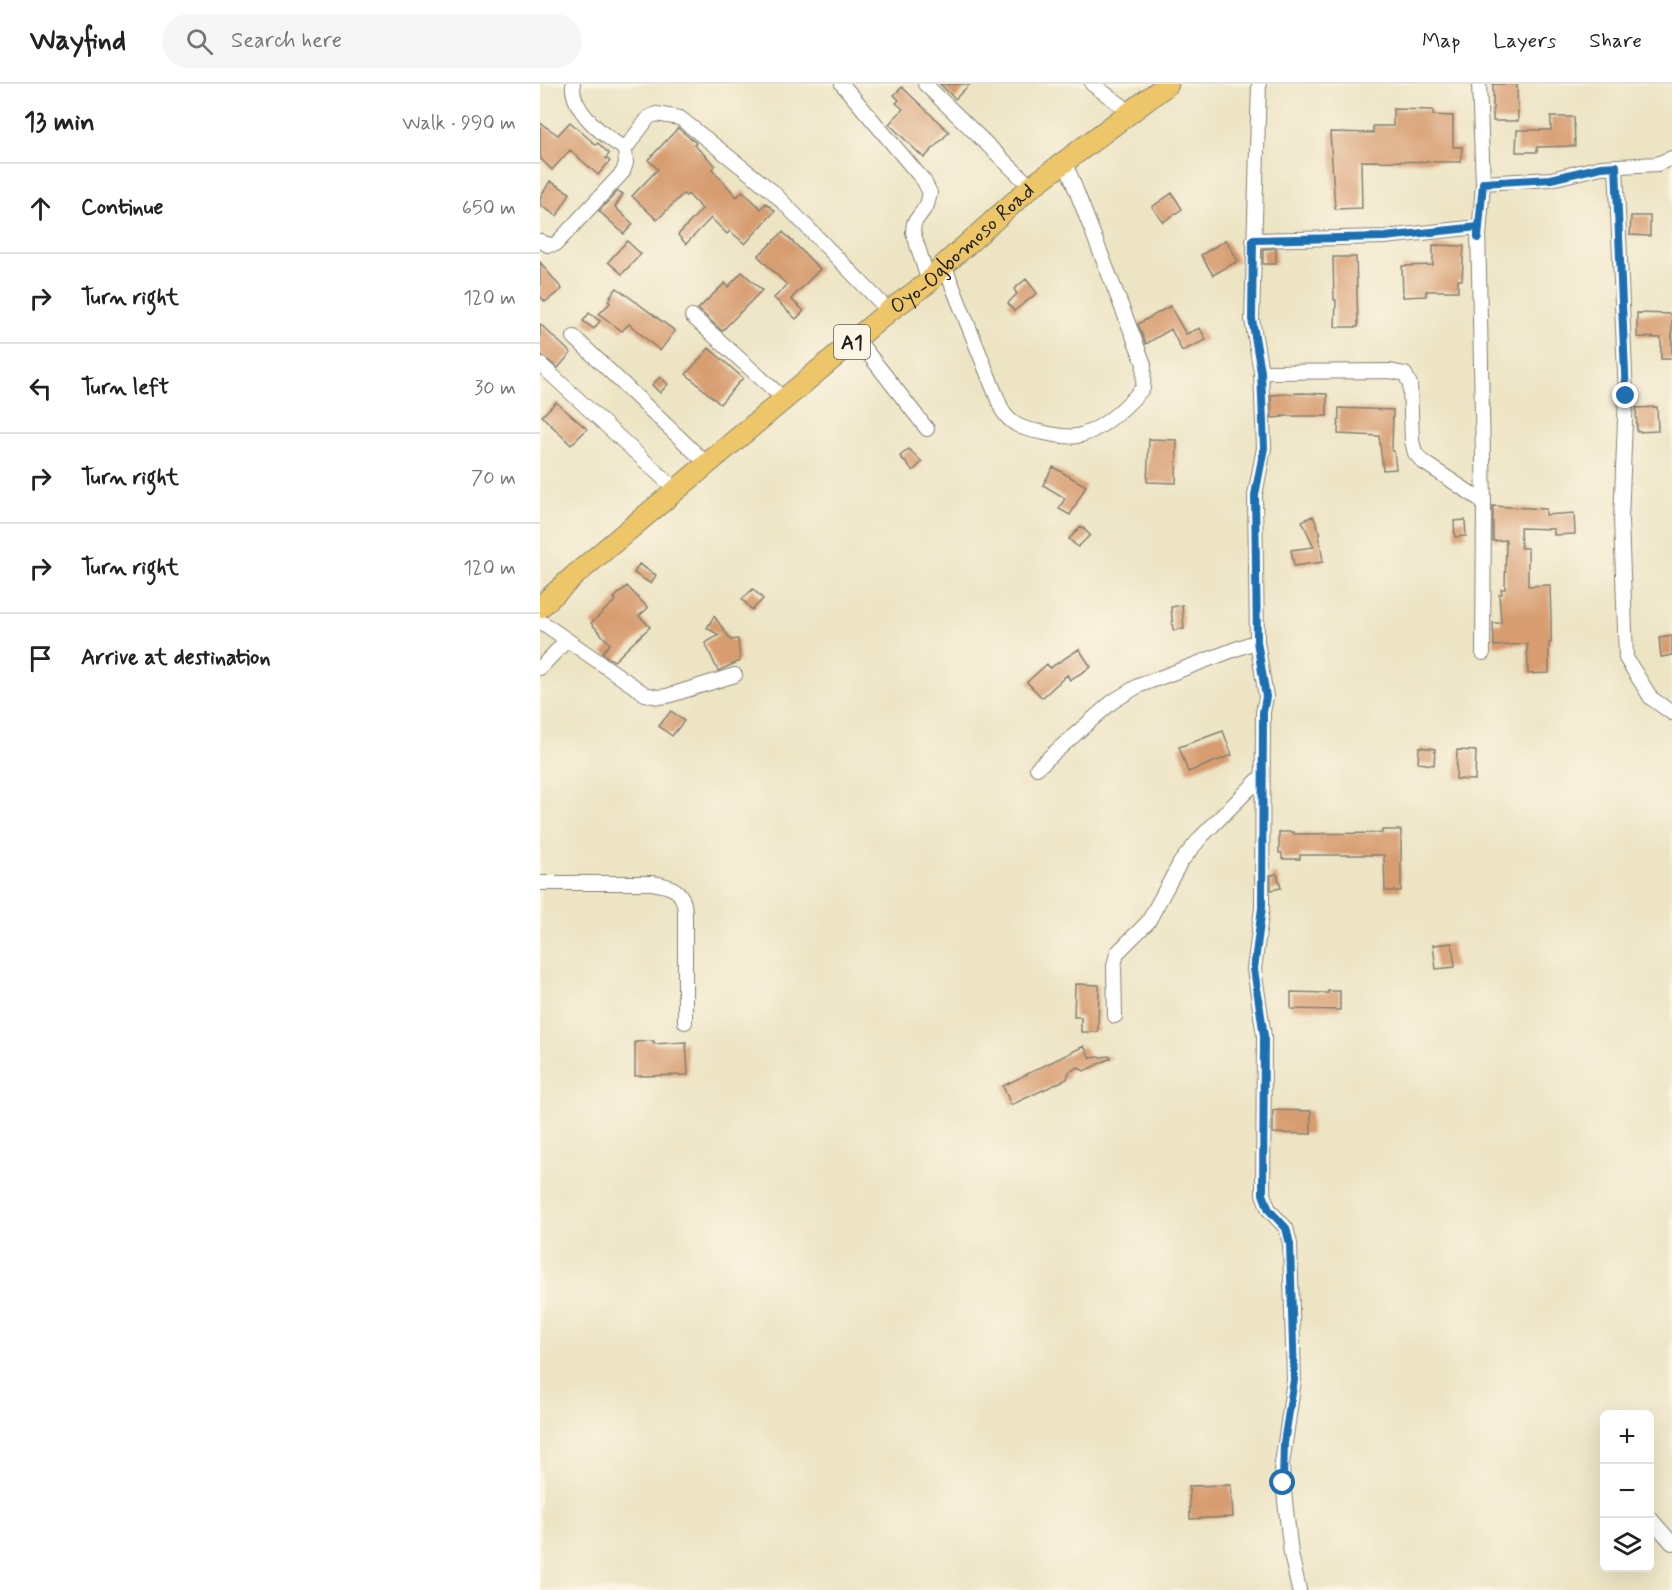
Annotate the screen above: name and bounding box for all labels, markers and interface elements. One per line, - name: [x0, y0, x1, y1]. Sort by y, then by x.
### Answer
- search box: [162, 14, 582, 68]
- text: Wayfind: [30, 23, 126, 60]
- icon: search: [183, 25, 216, 58]
- text: Search here: [231, 27, 342, 55]
- text: Map: [1422, 27, 1460, 55]
- text: Layers: [1493, 27, 1556, 55]
- text: Share: [1589, 27, 1642, 55]
- text: 13 min: [24, 106, 95, 140]
- text: Walk · 990 m: [402, 110, 516, 137]
- street label: Oyo-Ogbomoso Road: [884, 177, 1041, 321]
- icon: ahead: [24, 192, 57, 225]
- text: Continue: [81, 194, 163, 222]
- text: 650 m: [462, 195, 516, 222]
- icon: right: [24, 282, 57, 315]
- text: Turn right: [81, 284, 179, 312]
- text: 120 m: [463, 285, 516, 312]
- road number: A1: [834, 325, 870, 359]
- icon: left: [24, 372, 57, 405]
- text: Turn left: [81, 374, 169, 402]
- text: 30 m: [474, 375, 516, 402]
- route end: [1612, 382, 1638, 408]
- icon: right: [24, 462, 57, 495]
- text: Turn right: [81, 464, 179, 492]
- text: 70 m: [471, 465, 516, 492]
- icon: right: [24, 552, 57, 585]
- text: Turn right: [81, 554, 179, 582]
- text: 120 m: [463, 555, 516, 582]
- icon: arrive: [24, 642, 57, 675]
- text: Arrive at destination: [81, 644, 271, 672]
- map controls: [1600, 1410, 1654, 1572]
- button: +: [1600, 1410, 1654, 1464]
- button: −: [1600, 1464, 1654, 1518]
- route start: [1269, 1469, 1295, 1495]
- button: layers: [1600, 1518, 1654, 1572]

